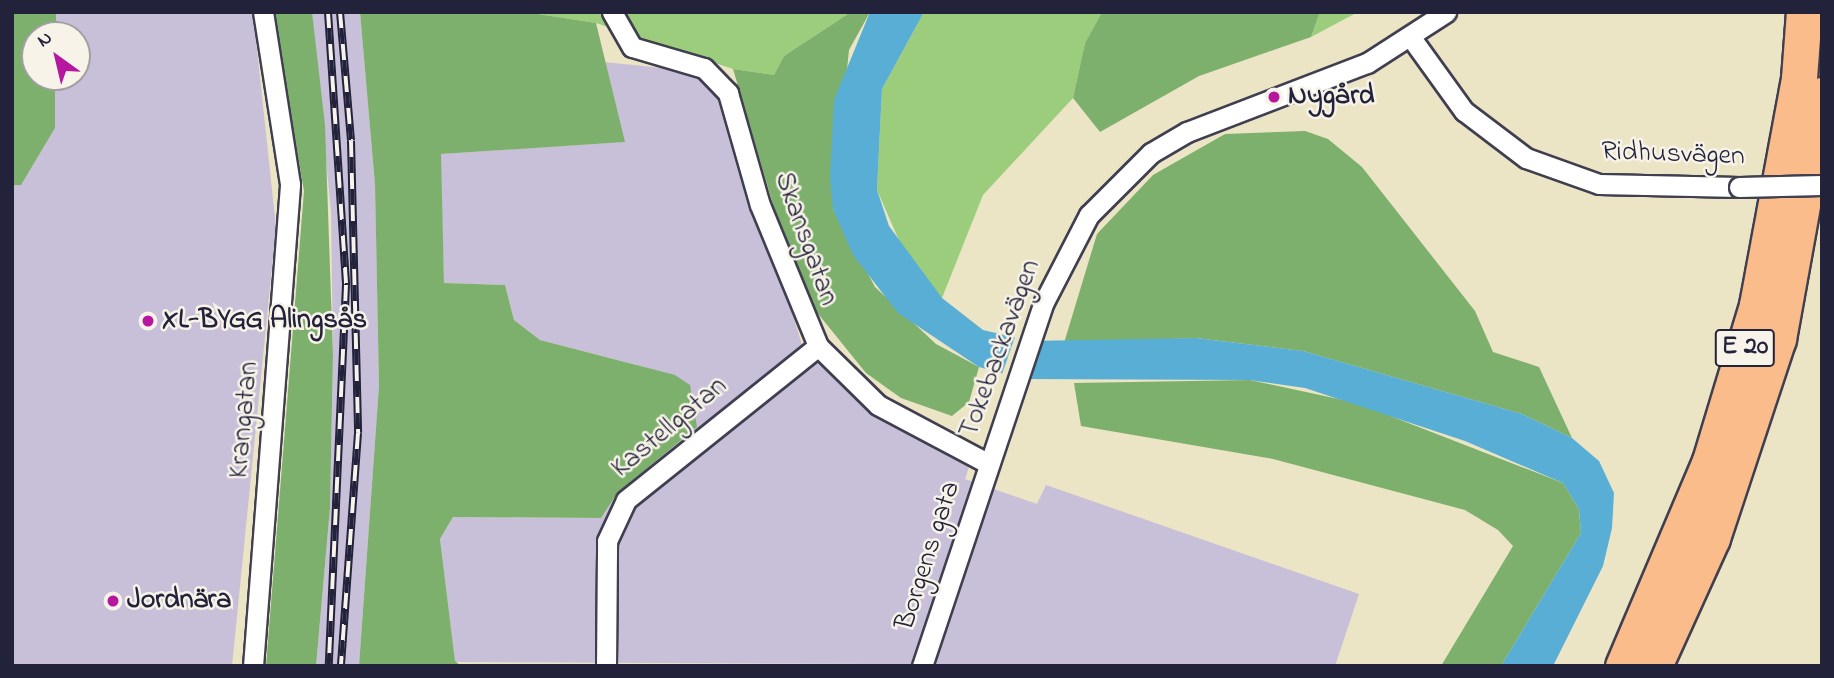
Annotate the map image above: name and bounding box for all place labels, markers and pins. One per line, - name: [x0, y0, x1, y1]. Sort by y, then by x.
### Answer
- place label: Nygård: [1288, 80, 1375, 114]
- marker: Nygård: [1266, 89, 1282, 105]
- place label: XL-BYGG Alingsås: [162, 304, 367, 338]
- marker: XL-BYGG Alingsås: [140, 313, 156, 329]
- place label: Jordnära: [127, 584, 231, 618]
- marker: Jordnära: [105, 593, 121, 609]

